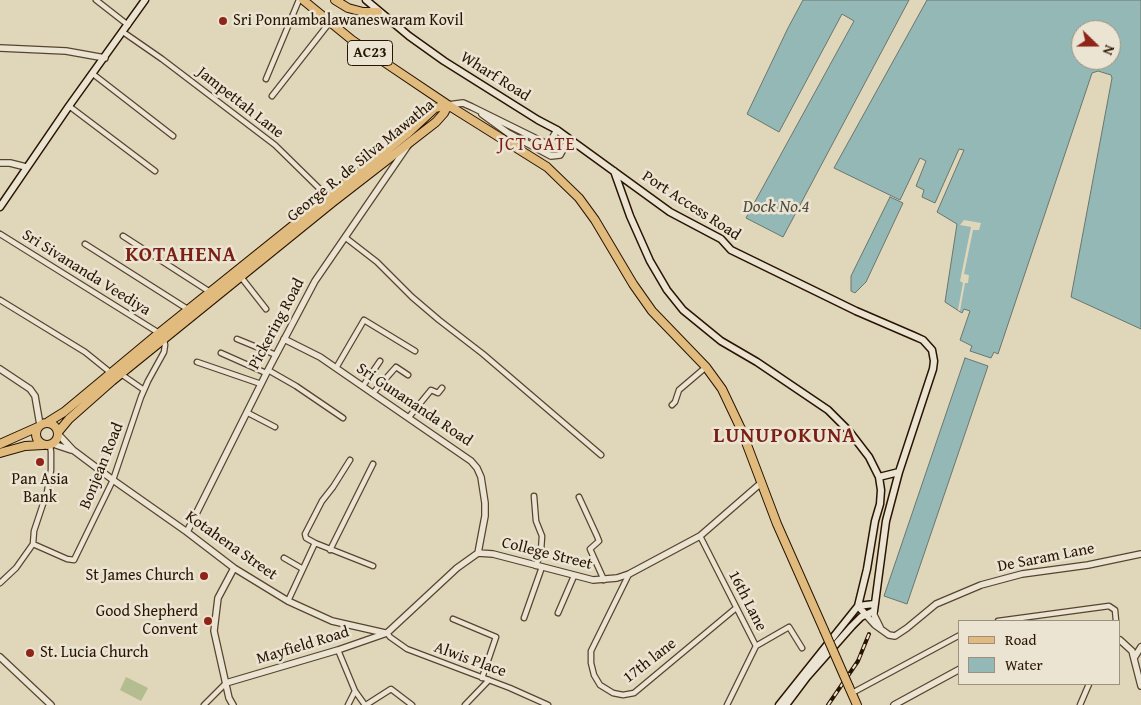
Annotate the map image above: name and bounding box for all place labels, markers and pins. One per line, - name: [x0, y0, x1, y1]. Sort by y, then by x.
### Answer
- place label: Sri Ponnambalawaneswaram Kovil: [233, 11, 464, 31]
- marker: Sri Ponnambalawaneswaram Kovil: [217, 15, 229, 27]
- marker: Pan Asia Bank: [34, 456, 46, 468]
- place label: Pan Asia Bank: [12, 470, 68, 508]
- place label: St James Church: [85, 566, 194, 586]
- marker: St James Church: [198, 570, 210, 582]
- place label: Good Shepherd Convent: [96, 602, 198, 640]
- marker: Good Shepherd Convent: [202, 615, 214, 627]
- place label: St. Lucia Church: [40, 643, 149, 663]
- marker: St. Lucia Church: [24, 647, 36, 659]

